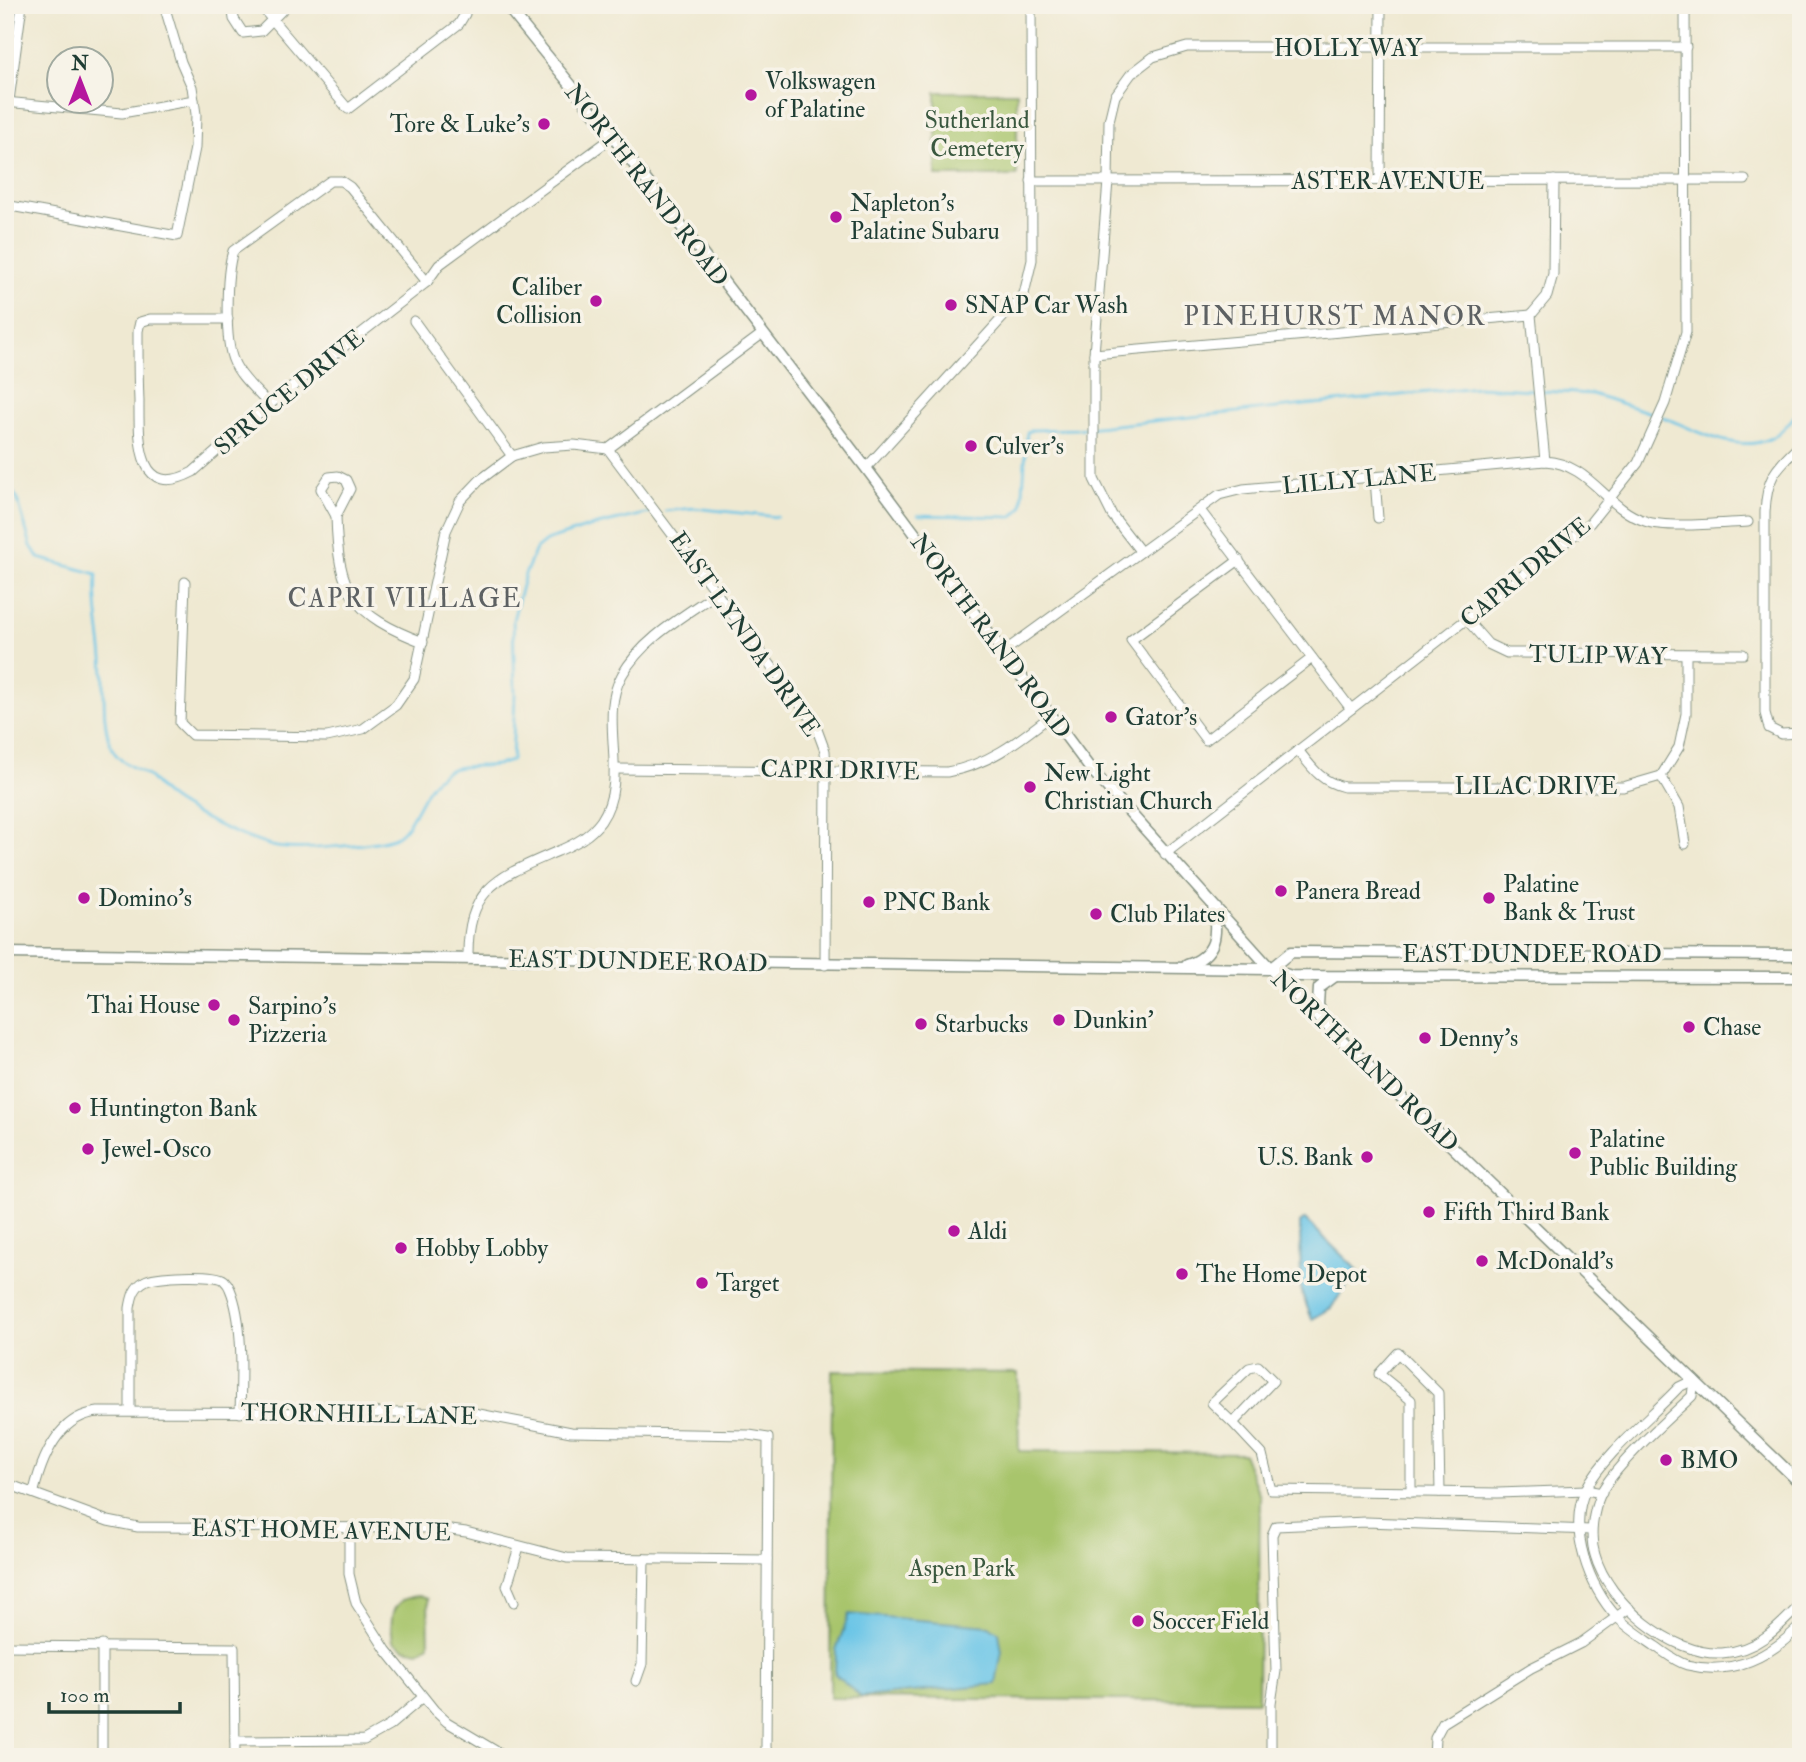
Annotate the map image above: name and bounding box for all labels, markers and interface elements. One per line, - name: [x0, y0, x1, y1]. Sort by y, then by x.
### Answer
- street label: HOLLY WAY: [1274, 33, 1423, 64]
- north arrow: [46, 46, 116, 116]
- text: N: [70, 52, 89, 76]
- place label: Volkswagen of Palatine: [765, 66, 876, 125]
- street label: NORTH RAND ROAD: [558, 78, 735, 293]
- marker: Volkswagen of Palatine: [743, 87, 759, 103]
- park label: Sutherland Cemetery: [925, 105, 1030, 164]
- place label: Tore & Luke's: [390, 109, 530, 140]
- marker: Tore & Luke's: [536, 116, 552, 132]
- street label: ASTER AVENUE: [1291, 166, 1484, 197]
- place label: Napleton’s Palatine Subaru: [850, 188, 1000, 247]
- marker: Napleton’s Palatine Subaru: [828, 209, 844, 225]
- place label: Caliber Collision: [496, 272, 582, 331]
- place label: SNAP Car Wash: [965, 290, 1128, 321]
- marker: Caliber Collision: [588, 293, 604, 309]
- marker: SNAP Car Wash: [943, 297, 959, 313]
- district label: PINEHURST MANOR: [1184, 301, 1486, 333]
- street label: SPRUCE DRIVE: [208, 322, 371, 462]
- place label: Culver's: [985, 431, 1064, 462]
- marker: Culver's: [963, 438, 979, 454]
- street label: LILLY LANE: [1281, 457, 1437, 502]
- street label: CAPRI DRIVE: [1454, 510, 1597, 635]
- street label: EAST LYNDA DRIVE: [662, 526, 827, 743]
- street label: NORTH RAND ROAD: [903, 528, 1078, 745]
- district label: CAPRI VILLAGE: [287, 583, 523, 615]
- street label: TULIP WAY: [1529, 639, 1668, 672]
- place label: Gator's: [1125, 702, 1197, 733]
- marker: Gator's: [1103, 709, 1119, 725]
- street label: CAPRI DRIVE: [760, 754, 920, 787]
- place label: New Light Christian Church: [1044, 758, 1213, 817]
- street label: LILAC DRIVE: [1455, 771, 1617, 802]
- marker: New Light Christian Church: [1022, 779, 1038, 795]
- place label: Palatine Bank & Trust: [1503, 869, 1635, 928]
- place label: Panera Bread: [1295, 876, 1421, 907]
- place label: Domino's: [98, 883, 192, 914]
- marker: Panera Bread: [1273, 883, 1289, 899]
- place label: PNC Bank: [883, 887, 991, 918]
- marker: Domino's: [76, 890, 92, 906]
- marker: Palatine Bank & Trust: [1481, 890, 1497, 906]
- marker: PNC Bank: [861, 894, 877, 910]
- place label: Club Pilates: [1110, 899, 1225, 930]
- marker: Club Pilates: [1088, 906, 1104, 922]
- street label: EAST DUNDEE ROAD: [1402, 939, 1662, 970]
- street label: EAST DUNDEE ROAD: [508, 944, 768, 979]
- street label: NORTH RAND ROAD: [1264, 964, 1465, 1159]
- place label: Thai House: [87, 990, 200, 1021]
- place label: Sarpino's Pizzeria: [248, 991, 336, 1050]
- marker: Thai House: [206, 997, 222, 1013]
- place label: Dunkin': [1073, 1005, 1154, 1036]
- place label: Starbucks: [935, 1009, 1028, 1040]
- marker: Sarpino's Pizzeria: [226, 1012, 242, 1028]
- marker: Dunkin': [1051, 1012, 1067, 1028]
- place label: Chase: [1703, 1012, 1761, 1043]
- marker: Starbucks: [913, 1016, 929, 1032]
- marker: Chase: [1681, 1019, 1697, 1035]
- place label: Denny's: [1439, 1023, 1518, 1054]
- marker: Denny's: [1417, 1030, 1433, 1046]
- place label: Huntington Bank: [89, 1093, 258, 1124]
- marker: Huntington Bank: [67, 1100, 83, 1116]
- place label: Palatine Public Building: [1589, 1124, 1738, 1183]
- place label: Jewel-Osco: [101, 1134, 211, 1165]
- marker: Jewel-Osco: [80, 1141, 96, 1157]
- place label: U.S. Bank: [1257, 1142, 1353, 1173]
- marker: Palatine Public Building: [1567, 1145, 1583, 1161]
- marker: U.S. Bank: [1359, 1149, 1375, 1165]
- place label: Fifth Third Bank: [1443, 1197, 1610, 1228]
- marker: Fifth Third Bank: [1421, 1204, 1437, 1220]
- place label: Aldi: [967, 1216, 1008, 1247]
- marker: Aldi: [946, 1223, 962, 1239]
- place label: Hobby Lobby: [415, 1233, 548, 1264]
- marker: Hobby Lobby: [393, 1240, 409, 1256]
- place label: McDonald's: [1496, 1246, 1614, 1277]
- marker: McDonald's: [1474, 1253, 1490, 1269]
- place label: The Home Depot: [1196, 1259, 1367, 1290]
- marker: The Home Depot: [1174, 1266, 1190, 1282]
- place label: Target: [716, 1268, 780, 1299]
- marker: Target: [694, 1275, 710, 1291]
- street label: THORNHILL LANE: [241, 1397, 477, 1432]
- place label: BMO: [1680, 1445, 1738, 1476]
- marker: BMO: [1658, 1452, 1674, 1468]
- street label: EAST HOME AVENUE: [191, 1513, 451, 1548]
- park label: Aspen Park: [908, 1553, 1016, 1584]
- place label: Soccer Field: [1152, 1606, 1269, 1637]
- marker: Soccer Field: [1130, 1613, 1146, 1629]
- scale bar: [49, 1671, 180, 1715]
- text: 100 m: [60, 1682, 110, 1709]

